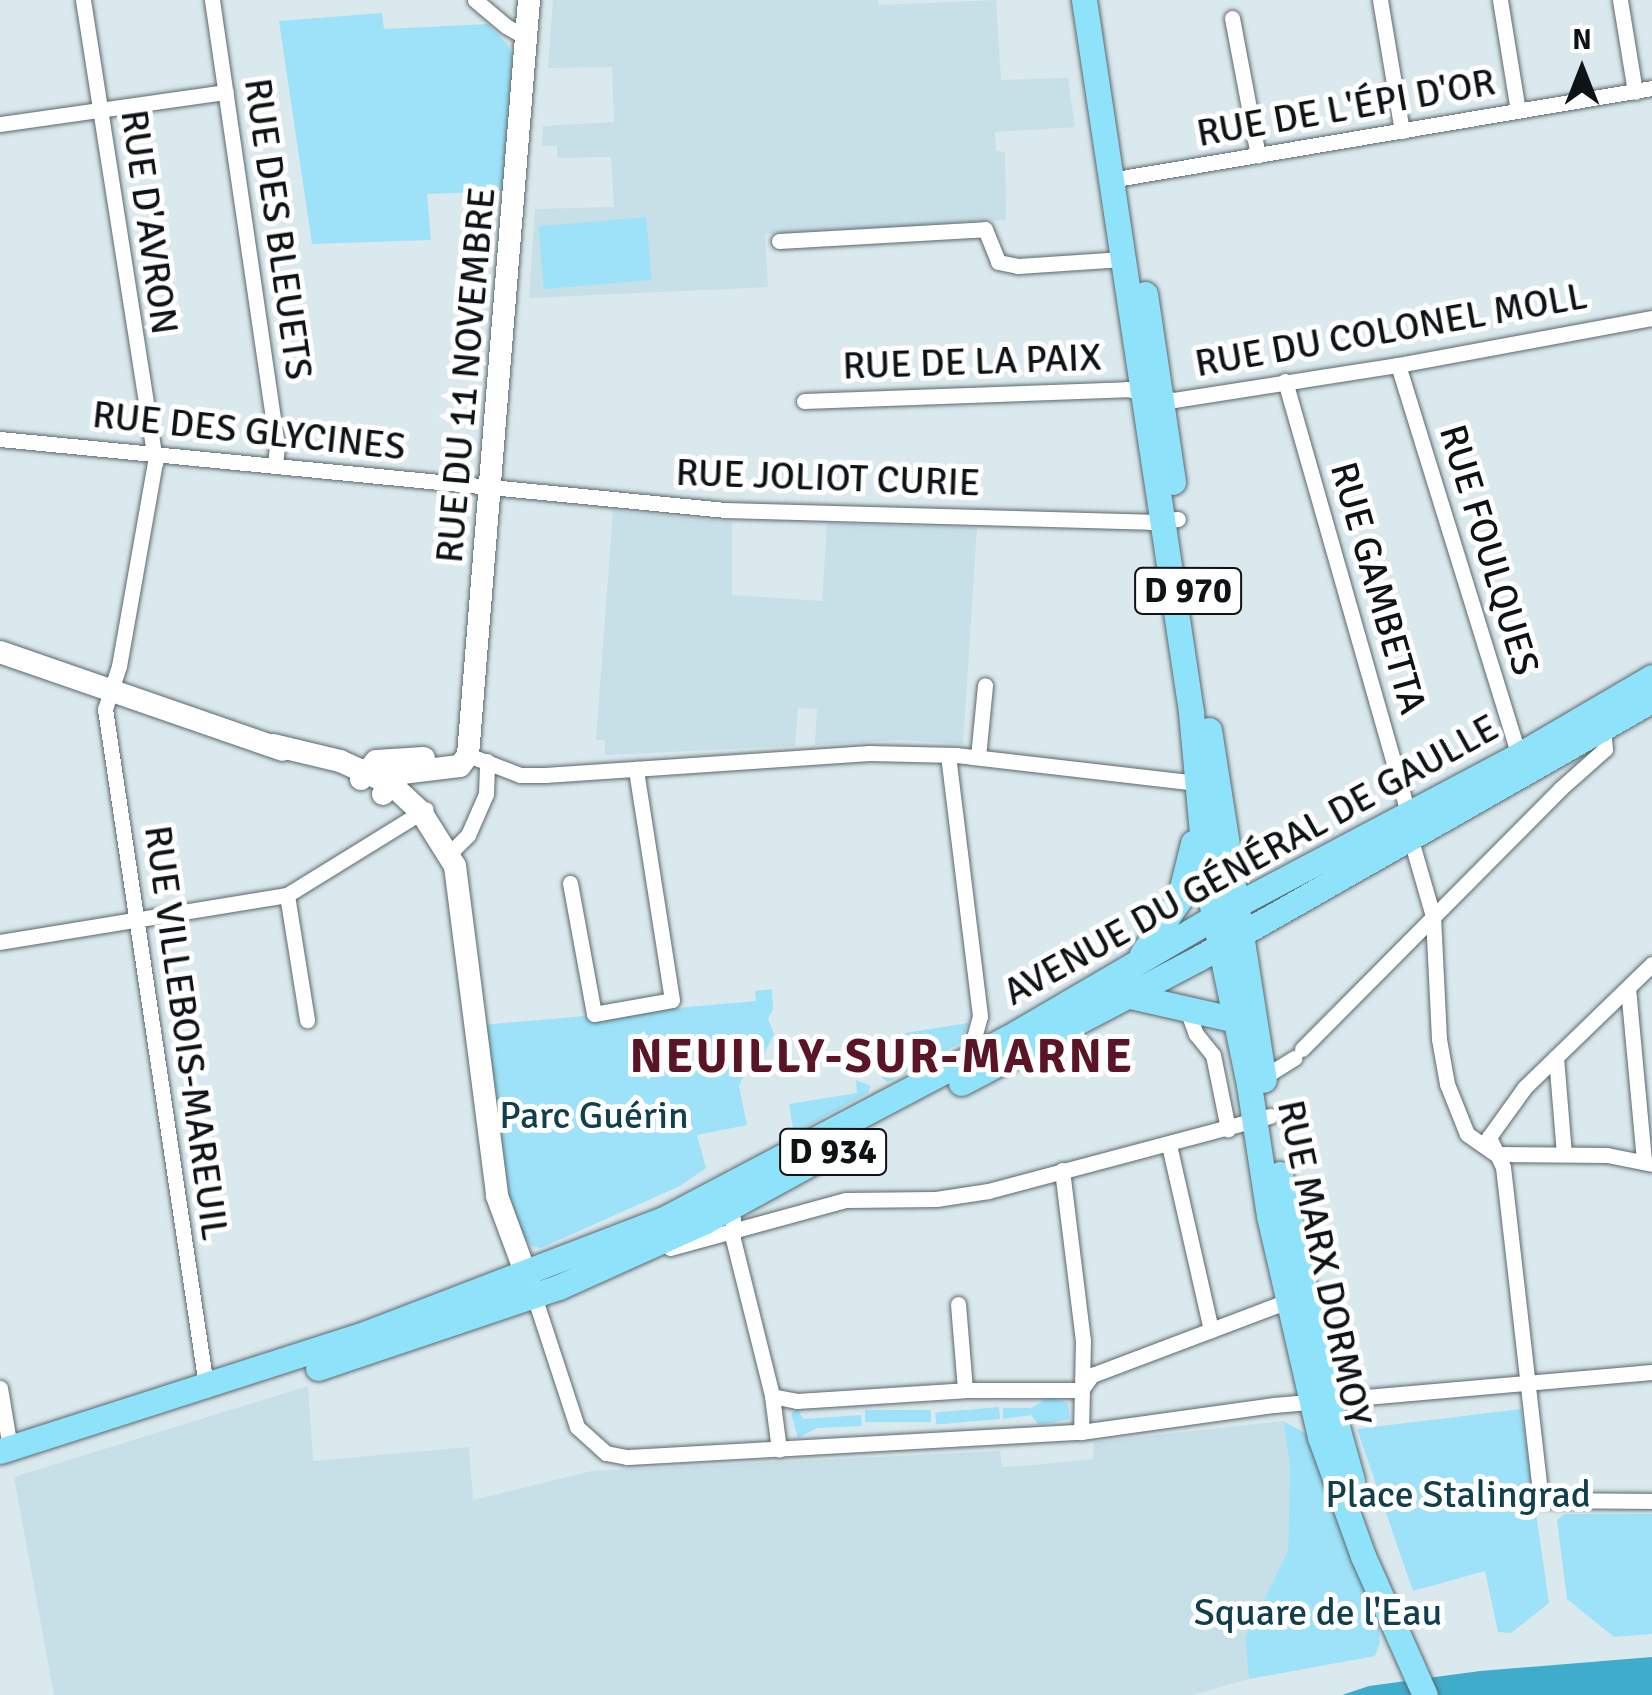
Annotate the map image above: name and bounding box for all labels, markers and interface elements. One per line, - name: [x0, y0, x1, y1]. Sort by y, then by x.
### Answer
- north arrow: [1532, 20, 1632, 120]
- text: N: [1572, 23, 1592, 57]
- street label: RUE DE L'ÉPI D'OR: [1193, 59, 1499, 157]
- street label: RUE DES BLEUETS: [234, 75, 322, 383]
- street label: RUE D'AVRON: [111, 107, 187, 337]
- street label: RUE DU 11 NOVEMBRE: [427, 185, 505, 565]
- street label: RUE DU COLONEL MOLL: [1191, 273, 1591, 387]
- street label: RUE DE LA PAIX: [842, 335, 1102, 389]
- street label: RUE DES GLYCINES: [90, 392, 408, 470]
- street label: RUE FOULQUES: [1429, 419, 1549, 681]
- street label: RUE JOLIOT CURIE: [675, 450, 981, 506]
- street label: RUE GAMBETTA: [1320, 457, 1436, 719]
- road number: D 970: [1133, 561, 1243, 621]
- street label: AVENUE DU GÉNÉRAL DE GAULLE: [996, 705, 1506, 1015]
- street label: RUE VILLEBOIS-MAREUIL: [134, 823, 238, 1243]
- district label: NEUILLY-SUR-MARNE: [630, 1028, 1134, 1086]
- park label: Parc Guérin: [499, 1093, 689, 1139]
- street label: RUE MARX DORMOY: [1267, 1096, 1381, 1430]
- road number: D 934: [778, 1122, 888, 1182]
- park label: Place Stalingrad: [1325, 1472, 1591, 1518]
- park label: Square de l'Eau: [1194, 1590, 1442, 1636]

